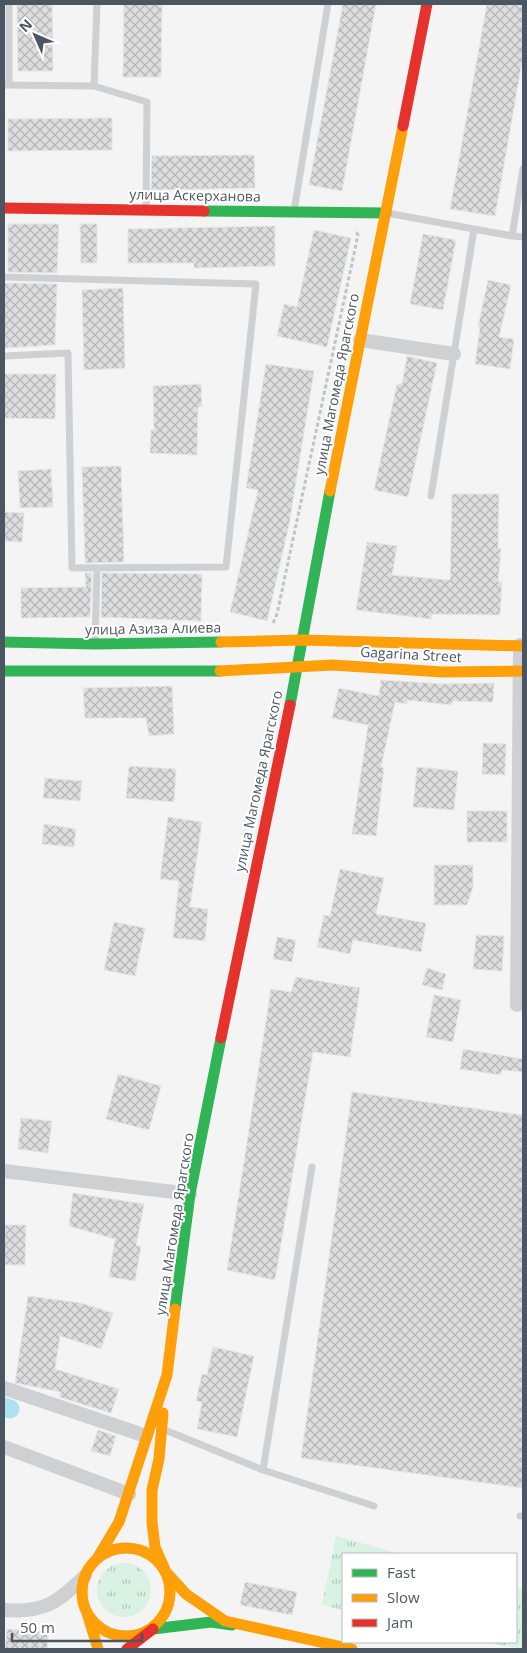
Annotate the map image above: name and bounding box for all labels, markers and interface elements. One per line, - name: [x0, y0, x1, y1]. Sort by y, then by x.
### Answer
- north arrow: [10, 10, 60, 60]
- text: N: [15, 15, 36, 36]
- street label: улица Аскерханова: [129, 184, 261, 206]
- street label: улица Магомеда Ярагского: [309, 292, 363, 476]
- street label: улица Азиза Алиева: [85, 617, 221, 639]
- street label: Gagarina Street: [360, 642, 462, 666]
- street label: улица Магомеда Ярагского: [230, 689, 286, 873]
- street label: улица Магомеда Ярагского: [150, 1131, 198, 1317]
- legend: [342, 1553, 517, 1643]
- text: Fast: [387, 1562, 416, 1582]
- text: Slow: [387, 1587, 420, 1607]
- scale bar: [12, 1610, 142, 1642]
- text: Jam: [385, 1612, 413, 1632]
- text: 50 m: [20, 1617, 55, 1637]

